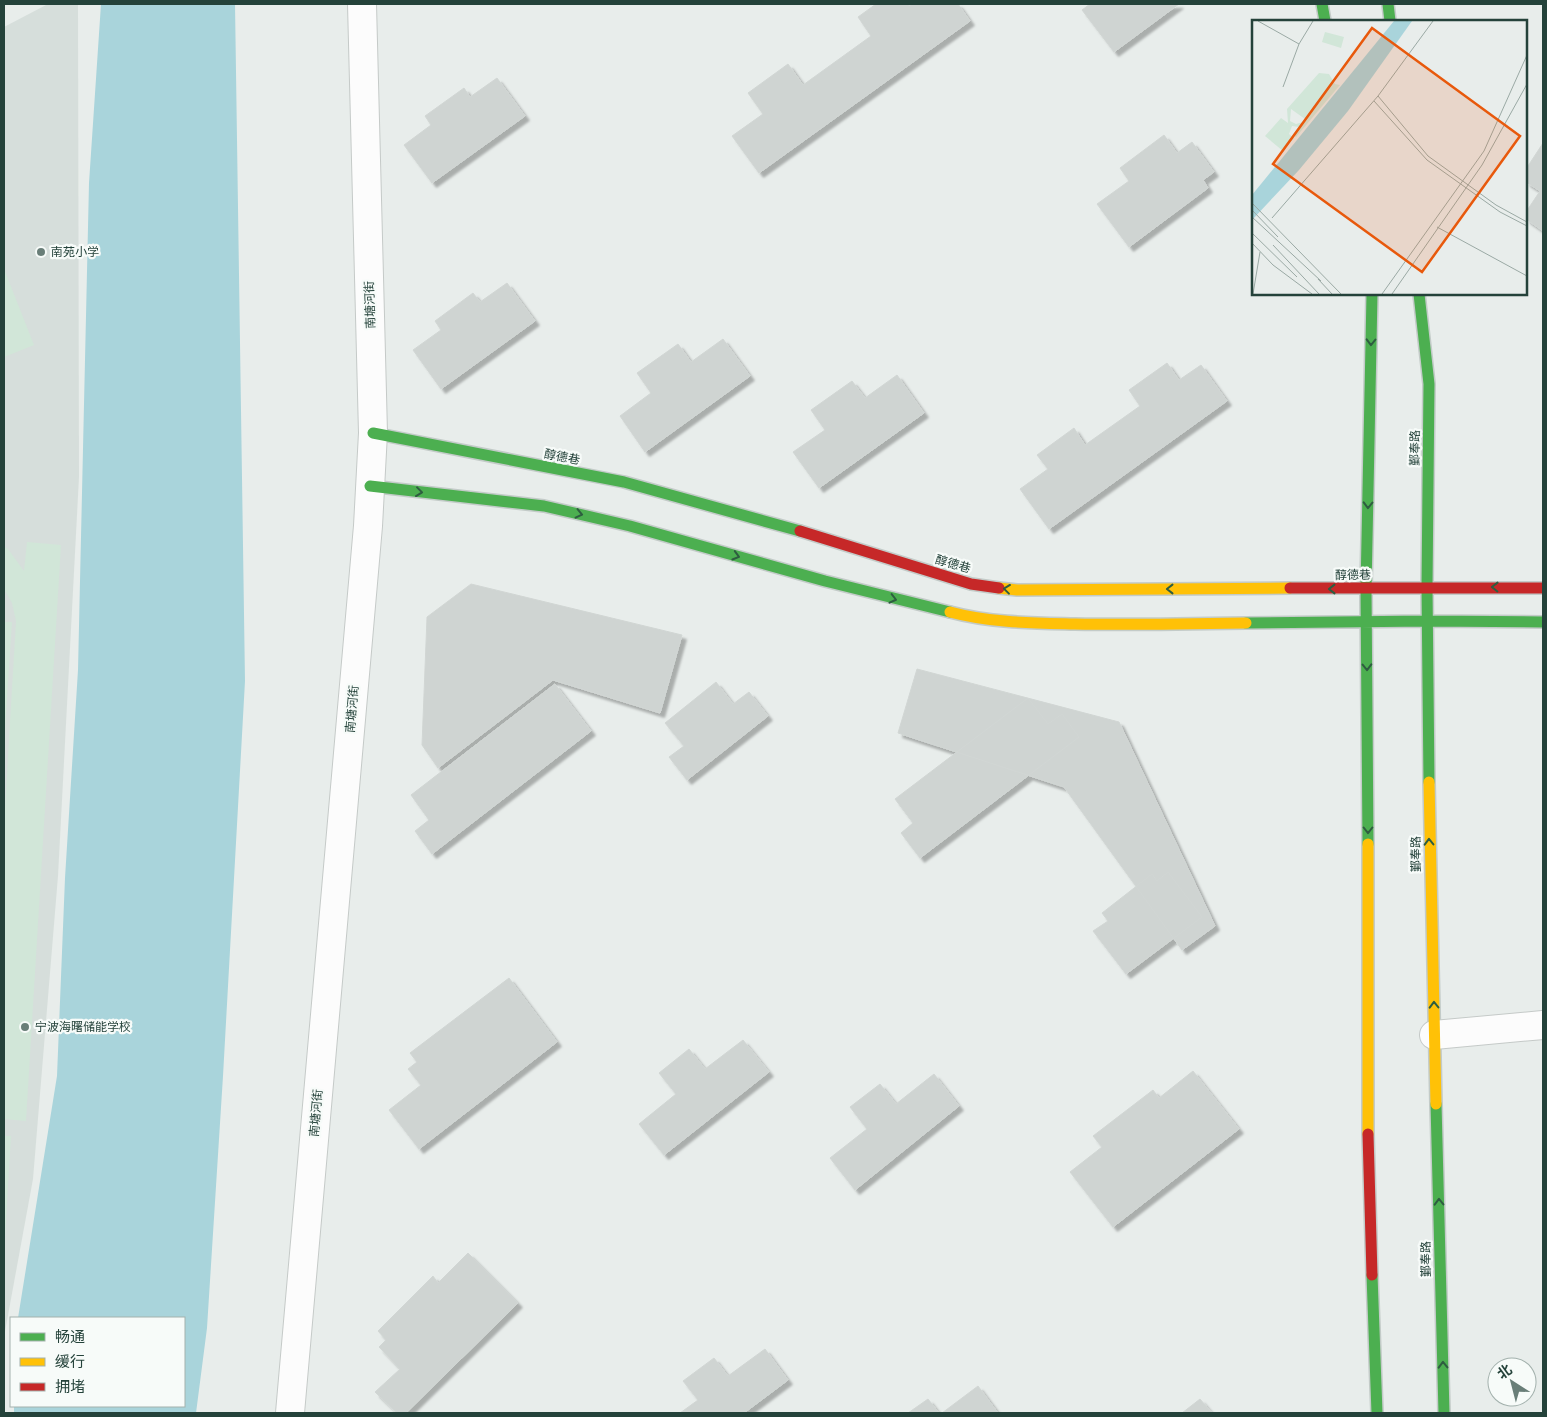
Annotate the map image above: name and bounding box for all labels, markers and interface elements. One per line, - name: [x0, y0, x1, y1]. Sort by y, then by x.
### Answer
- inset map: [1252, 20, 1527, 295]
- place label: 南苑小学: [51, 244, 99, 259]
- marker: 南苑小学: [35, 246, 47, 258]
- street label: 南塘河街: [361, 281, 378, 329]
- one-way arrow: [1366, 339, 1376, 347]
- street label: 鄞奉路: [1407, 430, 1422, 466]
- street label: 醇德巷: [543, 446, 581, 467]
- one-way arrow: [415, 486, 423, 497]
- one-way arrow: [1363, 502, 1373, 509]
- one-way arrow: [575, 508, 584, 519]
- one-way arrow: [732, 550, 741, 561]
- street label: 醇德巷: [934, 551, 973, 576]
- street label: 醇德巷: [1335, 567, 1371, 582]
- one-way arrow: [1490, 582, 1498, 592]
- one-way arrow: [1003, 584, 1011, 595]
- one-way arrow: [1165, 584, 1173, 594]
- one-way arrow: [1328, 584, 1336, 594]
- one-way arrow: [889, 593, 898, 604]
- one-way arrow: [1362, 664, 1372, 672]
- street label: 南塘河街: [342, 684, 361, 734]
- one-way arrow: [1363, 826, 1373, 834]
- street label: 鄞奉路: [1408, 836, 1423, 872]
- one-way arrow: [1424, 838, 1435, 846]
- one-way arrow: [1428, 1000, 1439, 1008]
- place label: 宁波海曙储能学校: [35, 1019, 131, 1034]
- marker: 宁波海曙储能学校: [19, 1021, 31, 1033]
- street label: 南塘河街: [306, 1088, 325, 1138]
- one-way arrow: [1433, 1198, 1444, 1206]
- street label: 鄞奉路: [1418, 1241, 1433, 1277]
- legend: [10, 1317, 185, 1407]
- text: 畅通: [55, 1327, 85, 1345]
- text: 缓行: [55, 1352, 85, 1370]
- north arrow: [1487, 1357, 1537, 1407]
- one-way arrow: [1438, 1360, 1448, 1368]
- text: 北: [1493, 1360, 1515, 1382]
- text: 拥堵: [55, 1377, 85, 1395]

